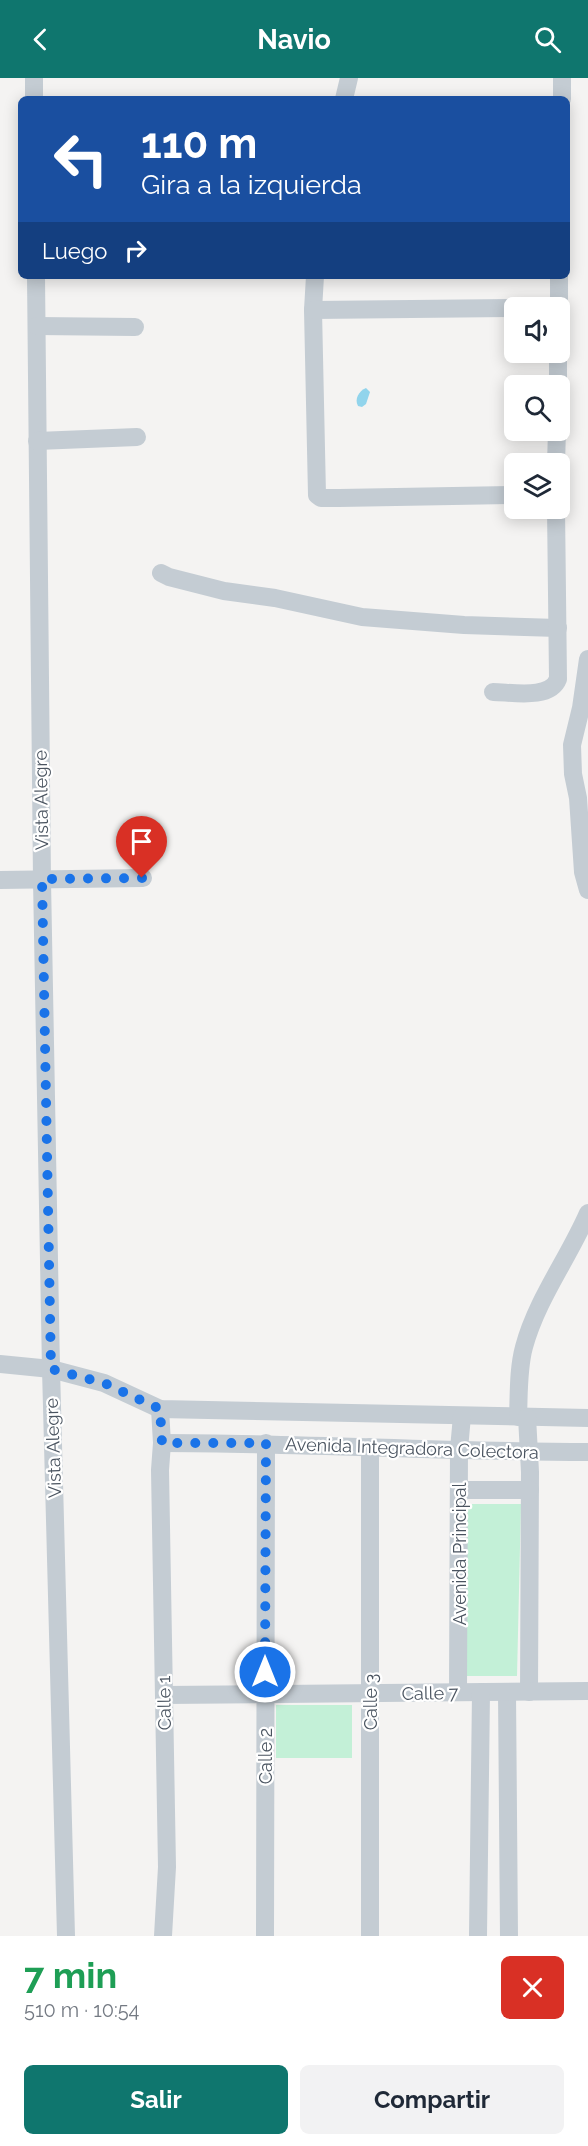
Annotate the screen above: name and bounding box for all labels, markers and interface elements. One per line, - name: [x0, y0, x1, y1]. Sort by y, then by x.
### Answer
- icon: back: [24, 23, 57, 56]
- icon: search: [531, 23, 564, 56]
- text: Navio: [257, 24, 331, 55]
- text: 110 m: [141, 119, 257, 168]
- icon: left: [42, 120, 120, 198]
- text: Gira a la izquierda: [141, 169, 362, 200]
- icon: right: [119, 234, 152, 267]
- text: Luego: [42, 238, 107, 264]
- map controls: [504, 297, 570, 519]
- button: sound: [504, 297, 570, 363]
- button: search: [504, 375, 570, 441]
- button: layers: [504, 453, 570, 519]
- street label: Vista Alegre: [30, 749, 52, 850]
- pin: [116, 816, 167, 878]
- icon: arrive: [125, 825, 158, 858]
- street label: Vista Alegre: [41, 1397, 65, 1498]
- street label: Avenida Integradora Colectora: [285, 1433, 539, 1463]
- street label: Avenida Principal: [449, 1482, 470, 1625]
- position arrow: [233, 1640, 297, 1704]
- street label: Calle 3: [360, 1674, 381, 1730]
- street label: Calle 1: [153, 1675, 175, 1731]
- street label: Calle 7: [401, 1682, 459, 1704]
- street label: Calle 2: [255, 1728, 276, 1784]
- text: 7 min: [24, 1954, 117, 1996]
- button: close: [501, 1956, 564, 2019]
- text: 510 m · 10:54: [24, 1998, 140, 2022]
- button: Salir: [24, 2065, 288, 2134]
- button: Compartir: [300, 2065, 564, 2134]

